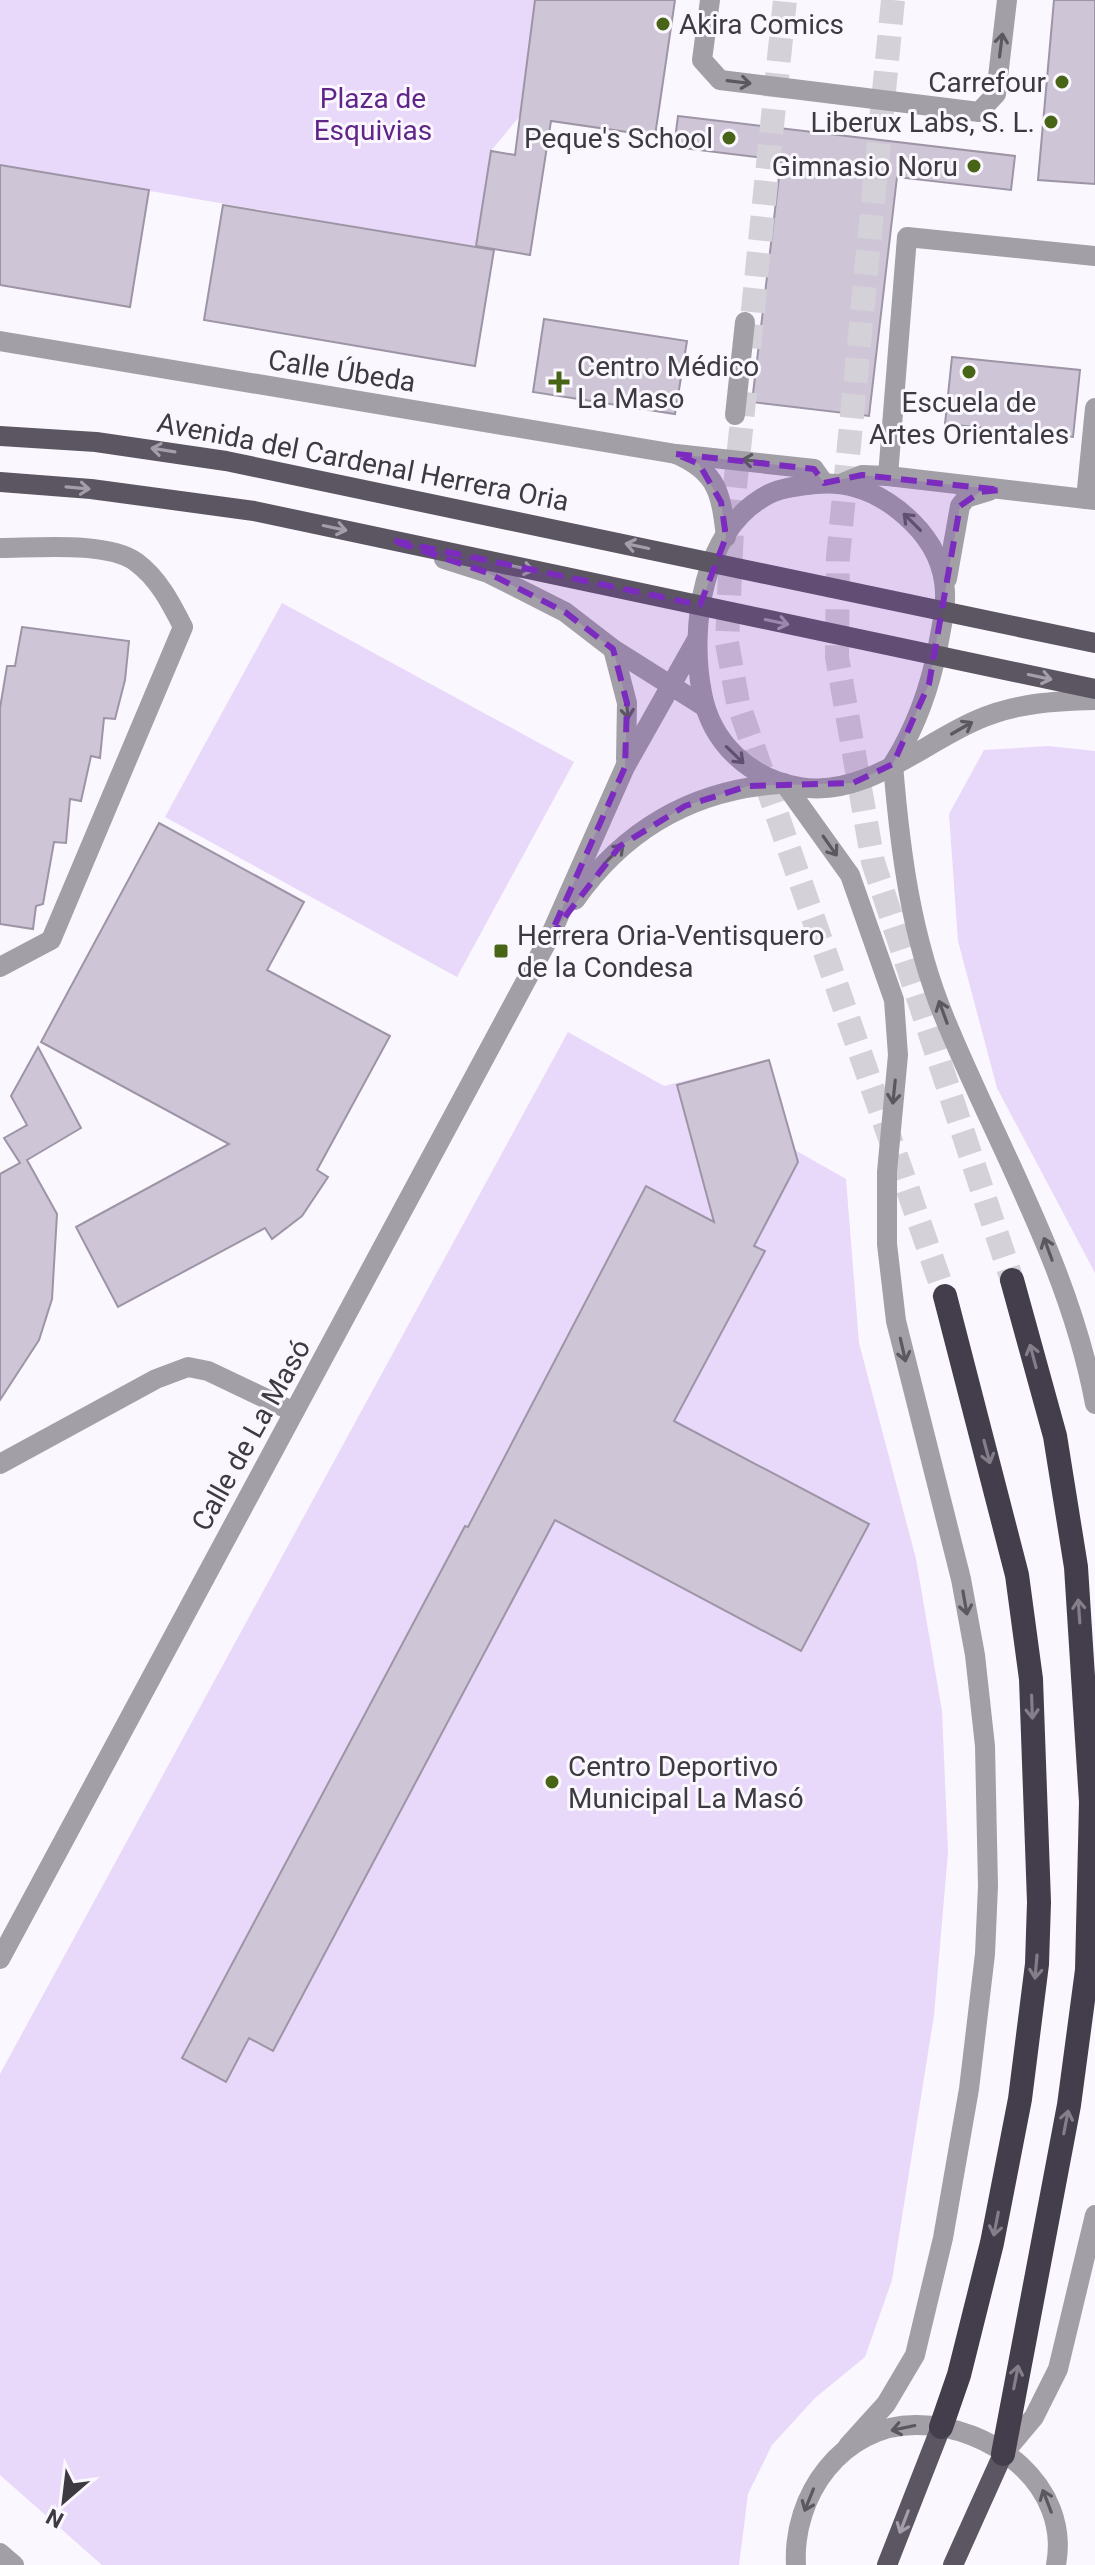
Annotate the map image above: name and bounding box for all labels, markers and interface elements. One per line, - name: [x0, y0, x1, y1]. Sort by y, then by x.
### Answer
- place label: Akira Comics: [679, 8, 844, 41]
- marker: Akira Comics: [654, 15, 672, 33]
- one-way arrow: [994, 32, 1009, 59]
- place label: Carrefour: [928, 66, 1047, 99]
- marker: Carrefour: [1053, 73, 1071, 91]
- one-way arrow: [726, 75, 751, 90]
- park label: Plaza de Esquivias: [314, 82, 432, 147]
- place label: Liberux Labs, S. L.: [810, 106, 1035, 139]
- marker: Liberux Labs, S. L.: [1042, 113, 1060, 131]
- place label: Peque's School: [524, 122, 713, 155]
- marker: Peque's School: [720, 129, 738, 147]
- place label: Gimnasio Noru: [772, 150, 958, 183]
- marker: Gimnasio Noru: [965, 157, 983, 175]
- street label: Calle Úbeda: [266, 343, 418, 399]
- place label: Centro Médico La Maso: [577, 350, 759, 415]
- marker: Escuela de Artes Orientales: [960, 363, 978, 381]
- marker: Centro Médico La Maso: [548, 371, 570, 393]
- place label: Escuela de Artes Orientales: [869, 386, 1069, 451]
- street label: Avenida del Cardenal Herrera Oria: [154, 406, 572, 518]
- one-way arrow: [151, 442, 176, 457]
- one-way arrow: [741, 454, 768, 469]
- one-way arrow: [64, 481, 91, 496]
- one-way arrow: [903, 513, 922, 532]
- one-way arrow: [321, 521, 347, 536]
- one-way arrow: [625, 538, 651, 553]
- one-way arrow: [509, 561, 535, 576]
- one-way arrow: [763, 615, 789, 630]
- one-way arrow: [1026, 670, 1052, 685]
- one-way arrow: [620, 693, 635, 720]
- one-way arrow: [950, 720, 974, 735]
- one-way arrow: [725, 745, 745, 764]
- one-way arrow: [822, 835, 838, 857]
- one-way arrow: [605, 843, 624, 863]
- place label: Herrera Oria-Ventisquero de la Condesa: [517, 919, 824, 984]
- marker: Herrera Oria-Ventisquero de la Condesa: [492, 942, 510, 960]
- one-way arrow: [935, 1000, 949, 1024]
- one-way arrow: [887, 1078, 902, 1105]
- one-way arrow: [1039, 1237, 1054, 1262]
- street label: Calle de La Masó: [185, 1333, 317, 1537]
- one-way arrow: [896, 1337, 911, 1363]
- one-way arrow: [1025, 1344, 1040, 1370]
- one-way arrow: [980, 1439, 995, 1465]
- one-way arrow: [959, 1589, 974, 1615]
- one-way arrow: [1071, 1598, 1086, 1625]
- one-way arrow: [1025, 1694, 1040, 1720]
- place label: Centro Deportivo Municipal La Masó: [568, 1750, 804, 1815]
- marker: Centro Deportivo Municipal La Masó: [543, 1773, 561, 1791]
- one-way arrow: [1028, 1953, 1043, 1980]
- one-way arrow: [1060, 2109, 1075, 2135]
- one-way arrow: [987, 2211, 1002, 2236]
- one-way arrow: [1009, 2364, 1024, 2390]
- one-way arrow: [891, 2421, 917, 2436]
- north arrow: [24, 2461, 104, 2541]
- one-way arrow: [801, 2487, 815, 2512]
- one-way arrow: [1039, 2489, 1053, 2514]
- text: N: [42, 2504, 68, 2533]
- one-way arrow: [895, 2509, 910, 2534]

